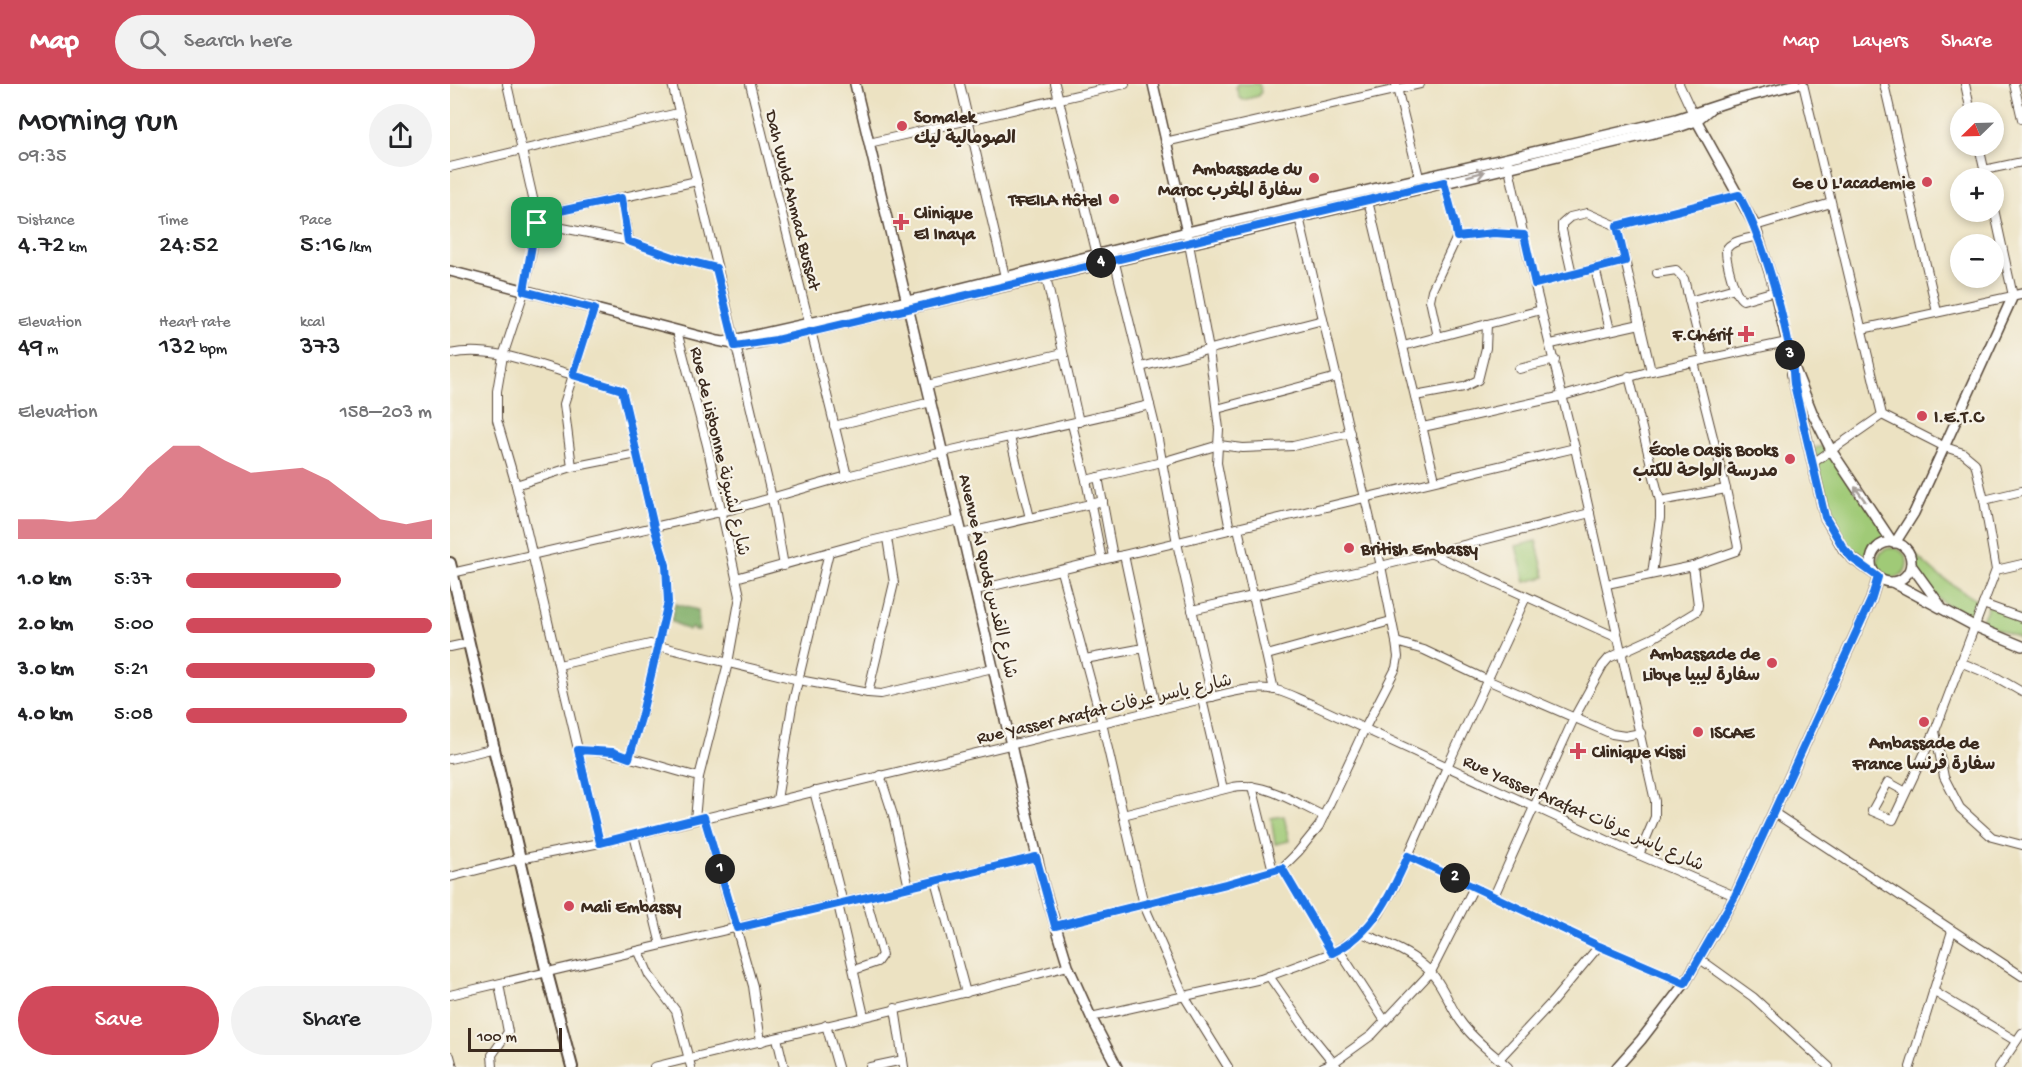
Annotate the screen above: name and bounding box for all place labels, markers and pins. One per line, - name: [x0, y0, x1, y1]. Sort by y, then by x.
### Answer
- place label: Somalek الصومالية ليك: [914, 108, 1016, 150]
- marker: Somalek الصومالية ليك: [895, 119, 909, 133]
- place label: Ambassade du Maroc سفارة المغرب: [1158, 160, 1303, 202]
- marker: Ambassade du Maroc سفارة المغرب: [1307, 171, 1321, 185]
- place label: Ge U L'academie: [1792, 174, 1916, 195]
- marker: Ge U L'academie: [1920, 175, 1934, 189]
- place label: TFEILA Hôtel: [1007, 191, 1102, 212]
- marker: TFEILA Hôtel: [1107, 192, 1121, 206]
- pin: [511, 197, 562, 248]
- place label: Clinique El Inaya: [913, 204, 976, 246]
- marker: Clinique El Inaya: [892, 213, 910, 231]
- pin: 4: [1086, 248, 1116, 278]
- marker: F.Chérif: [1737, 325, 1755, 343]
- place label: F.Chérif: [1672, 326, 1733, 347]
- pin: 3: [1775, 340, 1805, 370]
- place label: I.E.T.C: [1934, 408, 1985, 429]
- marker: I.E.T.C: [1915, 409, 1929, 423]
- place label: École Oasis Books مدرسة الواحة للكتب: [1633, 440, 1779, 483]
- marker: École Oasis Books مدرسة الواحة للكتب: [1783, 452, 1797, 466]
- place label: British Embassy: [1360, 540, 1478, 561]
- marker: British Embassy: [1342, 541, 1356, 555]
- place label: Ambassade de Libye سفارة ليبيا: [1643, 645, 1761, 687]
- marker: Ambassade de Libye سفارة ليبيا: [1765, 656, 1779, 670]
- marker: Ambassade de France سفارة فرنسا: [1917, 715, 1931, 729]
- place label: ISCAE: [1710, 724, 1756, 745]
- marker: ISCAE: [1691, 725, 1705, 739]
- place label: Ambassade de France سفارة فرنسا: [1852, 734, 1995, 776]
- marker: Clinique Kissi: [1569, 742, 1587, 760]
- place label: Clinique Kissi: [1591, 743, 1686, 764]
- pin: 1: [705, 854, 735, 884]
- pin: 2: [1440, 863, 1470, 893]
- place label: Mali Embassy: [581, 898, 681, 919]
- marker: Mali Embassy: [562, 899, 576, 913]

